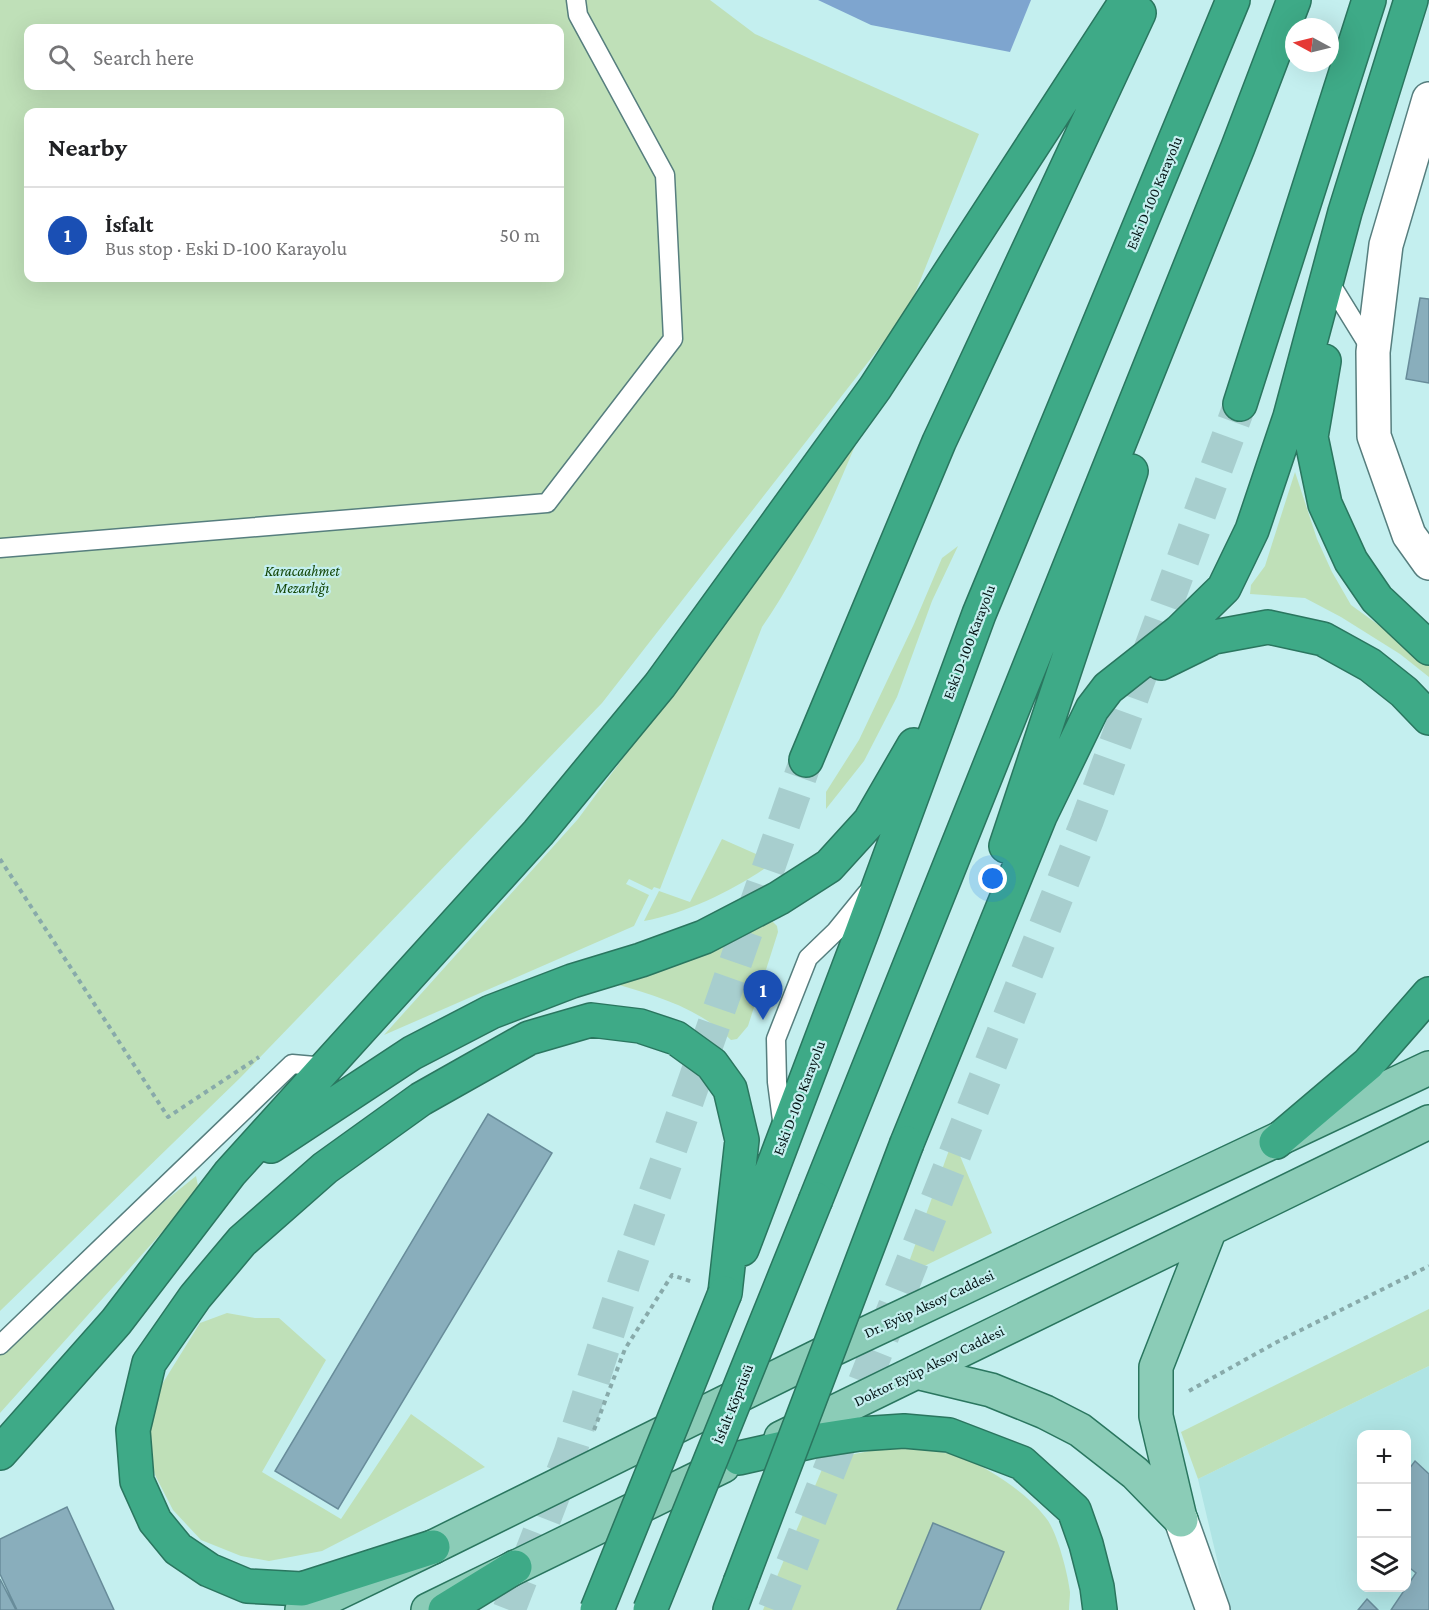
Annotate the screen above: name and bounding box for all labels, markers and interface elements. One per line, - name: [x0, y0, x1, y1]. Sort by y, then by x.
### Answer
- north arrow: [1285, 18, 1339, 72]
- search box: [24, 24, 564, 90]
- icon: search: [45, 41, 78, 74]
- text: Search here: [93, 45, 194, 70]
- text: Nearby: [48, 133, 127, 162]
- street label: Eski D-100 Karayolu: [1123, 134, 1186, 252]
- text: İsfalt: [105, 212, 154, 237]
- text: 1: [64, 224, 71, 246]
- text: 50 m: [499, 224, 540, 246]
- text: Bus stop · Eski D-100 Karayolu: [105, 237, 347, 259]
- park label: Karacaahmet Mezarlığı: [264, 563, 340, 597]
- street label: Eski D-100 Karayolu: [940, 582, 999, 702]
- your location: [978, 864, 1007, 893]
- pin: 1: [744, 970, 783, 1020]
- street label: Eski D-100 Karayolu: [770, 1038, 829, 1158]
- street label: Dr. Eyüp Aksoy Caddesi: [862, 1267, 997, 1342]
- street label: Doktor Eyüp Aksoy Caddesi: [851, 1323, 1007, 1410]
- street label: İsfalt Köprüsü: [710, 1362, 757, 1447]
- map controls: [1357, 1430, 1411, 1592]
- button: +: [1357, 1430, 1411, 1484]
- button: −: [1357, 1484, 1411, 1538]
- button: layers: [1357, 1538, 1411, 1592]

